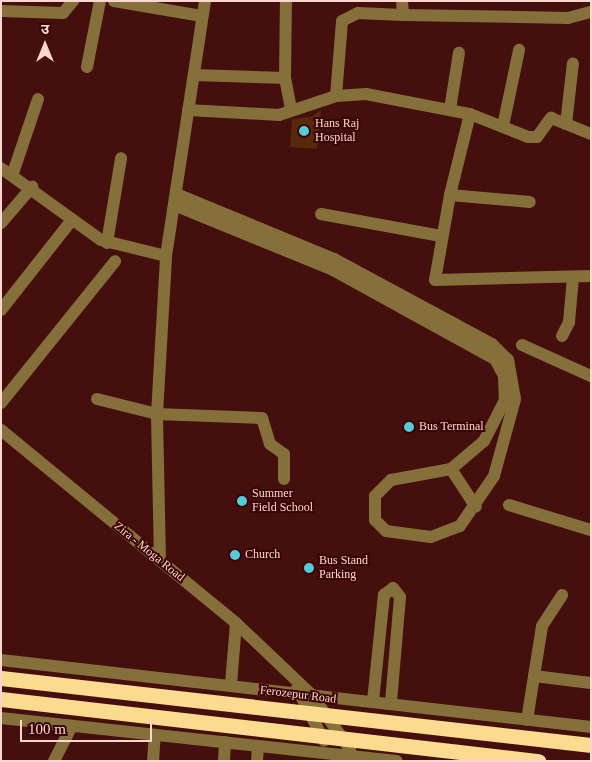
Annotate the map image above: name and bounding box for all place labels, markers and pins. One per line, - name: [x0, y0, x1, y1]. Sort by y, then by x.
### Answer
- place label: Hans Raj Hospital: [315, 117, 359, 145]
- marker: Hans Raj Hospital: [297, 124, 311, 138]
- place label: Bus Terminal: [419, 420, 484, 434]
- marker: Bus Terminal: [403, 421, 415, 433]
- place label: Summer Field School: [252, 487, 313, 515]
- marker: Summer Field School: [236, 495, 248, 507]
- place label: Church: [245, 548, 280, 562]
- marker: Church: [229, 549, 241, 561]
- place label: Bus Stand Parking: [319, 554, 368, 582]
- marker: Bus Stand Parking: [303, 562, 315, 574]

